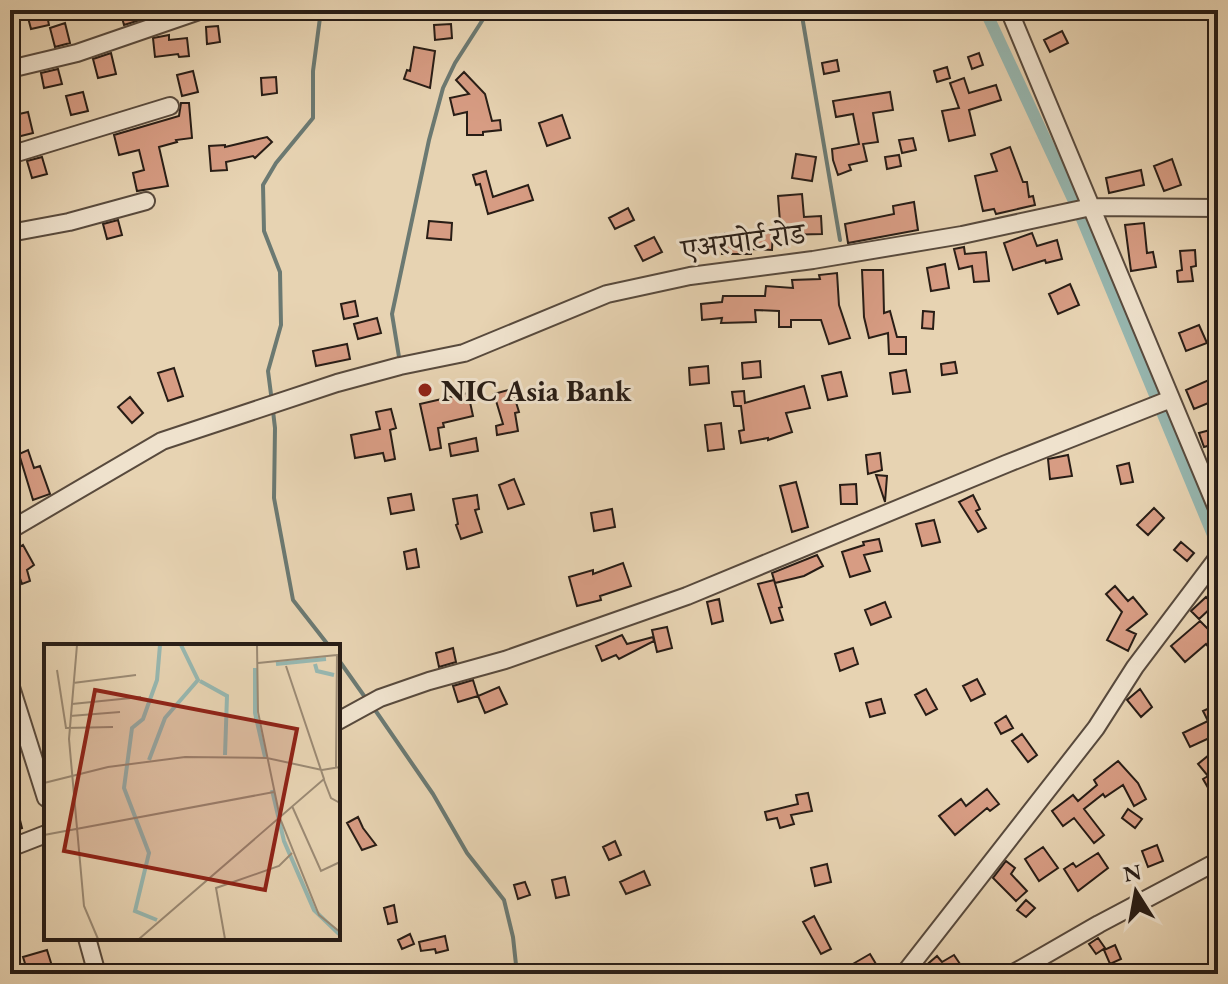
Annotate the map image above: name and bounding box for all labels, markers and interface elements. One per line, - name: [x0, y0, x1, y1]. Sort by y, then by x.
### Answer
- street label: एअरपोर्ट रोड: [677, 213, 809, 269]
- place label: NIC Asia Bank: [441, 371, 632, 410]
- marker: NIC Asia Bank: [416, 381, 434, 399]
- inset map: [44, 644, 340, 940]
- north arrow: [1096, 852, 1176, 932]
- text: N: [1121, 857, 1144, 889]

